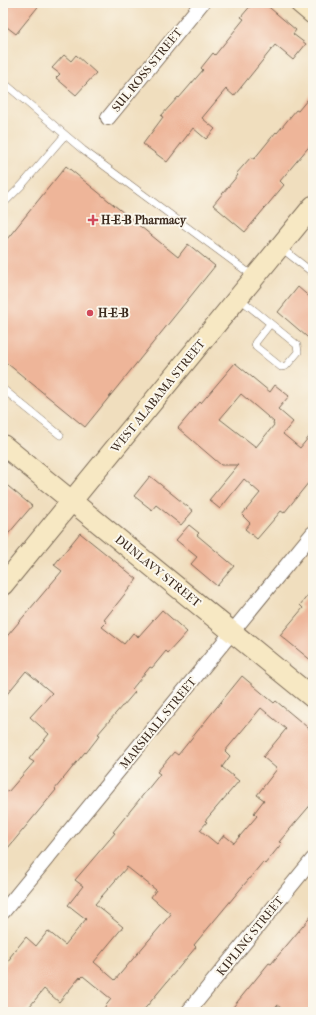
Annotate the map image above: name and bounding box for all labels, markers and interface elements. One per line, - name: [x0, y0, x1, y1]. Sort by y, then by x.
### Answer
- street label: SUL ROSS STREET: [109, 25, 186, 115]
- place label: H-E-B Pharmacy: [101, 213, 187, 228]
- marker: H-E-B Pharmacy: [88, 215, 98, 225]
- place label: H-E-B: [98, 306, 129, 320]
- marker: H-E-B: [85, 308, 95, 318]
- street label: WEST ALABAMA STREET: [107, 336, 209, 456]
- street label: DUNLAVY STREET: [112, 532, 204, 610]
- street label: MARSHALL STREET: [117, 674, 200, 772]
- street label: KIPLING STREET: [214, 893, 287, 979]

